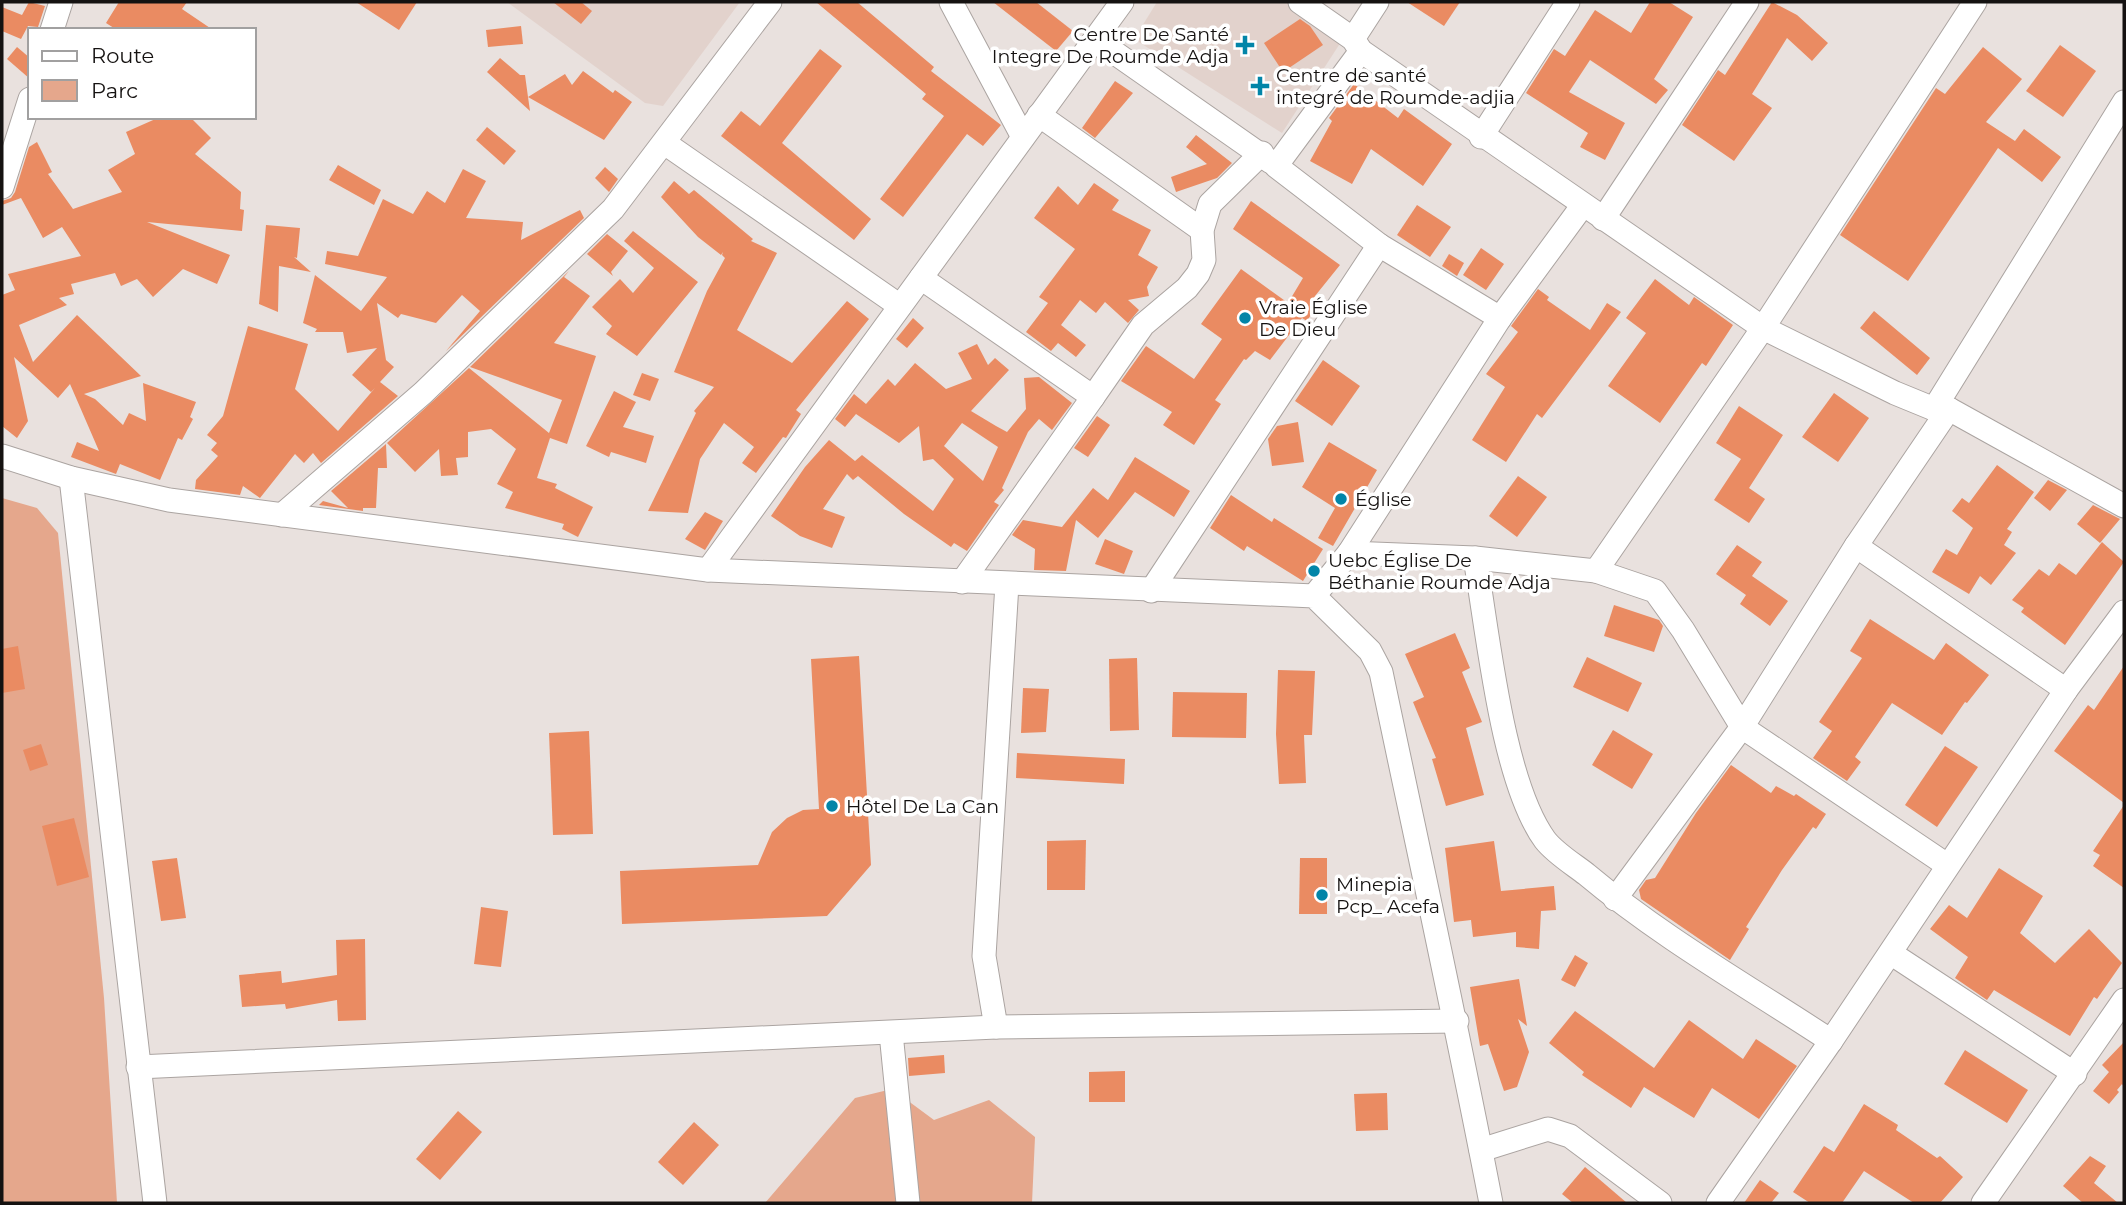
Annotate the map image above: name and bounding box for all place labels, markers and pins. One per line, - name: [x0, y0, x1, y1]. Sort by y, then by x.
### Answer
- place label: Centre De Santé Integre De Roumde Adja: [992, 23, 1229, 68]
- marker: Centre De Santé Integre De Roumde Adja: [1235, 35, 1255, 55]
- place label: Centre de santé integré de Roumde-adjia: [1276, 64, 1515, 109]
- marker: Centre de santé integré de Roumde-adjia: [1250, 76, 1270, 96]
- place label: Vraie Église De Dieu: [1259, 296, 1368, 341]
- marker: Vraie Église De Dieu: [1237, 310, 1253, 326]
- place label: Église: [1355, 488, 1412, 511]
- marker: Église: [1333, 491, 1349, 507]
- place label: Uebc Église De Béthanie Roumde Adja: [1328, 549, 1551, 594]
- marker: Uebc Église De Béthanie Roumde Adja: [1306, 563, 1322, 579]
- place label: Hôtel De La Can: [846, 795, 999, 818]
- marker: Hôtel De La Can: [824, 798, 840, 814]
- place label: Minepia Pcp_ Acefa: [1336, 873, 1440, 918]
- marker: Minepia Pcp_ Acefa: [1314, 887, 1330, 903]

